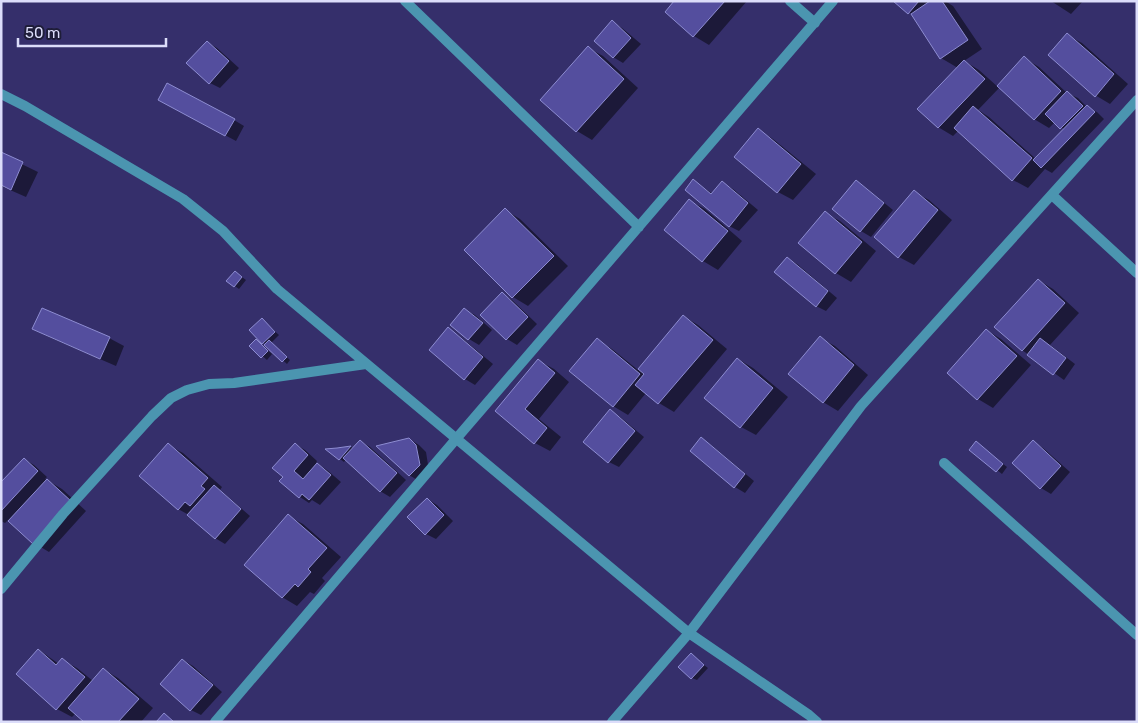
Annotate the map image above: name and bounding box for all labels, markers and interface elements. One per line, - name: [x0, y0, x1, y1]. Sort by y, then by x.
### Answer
- scale bar: [18, 15, 165, 47]
- text: 50 m: [25, 24, 60, 42]

